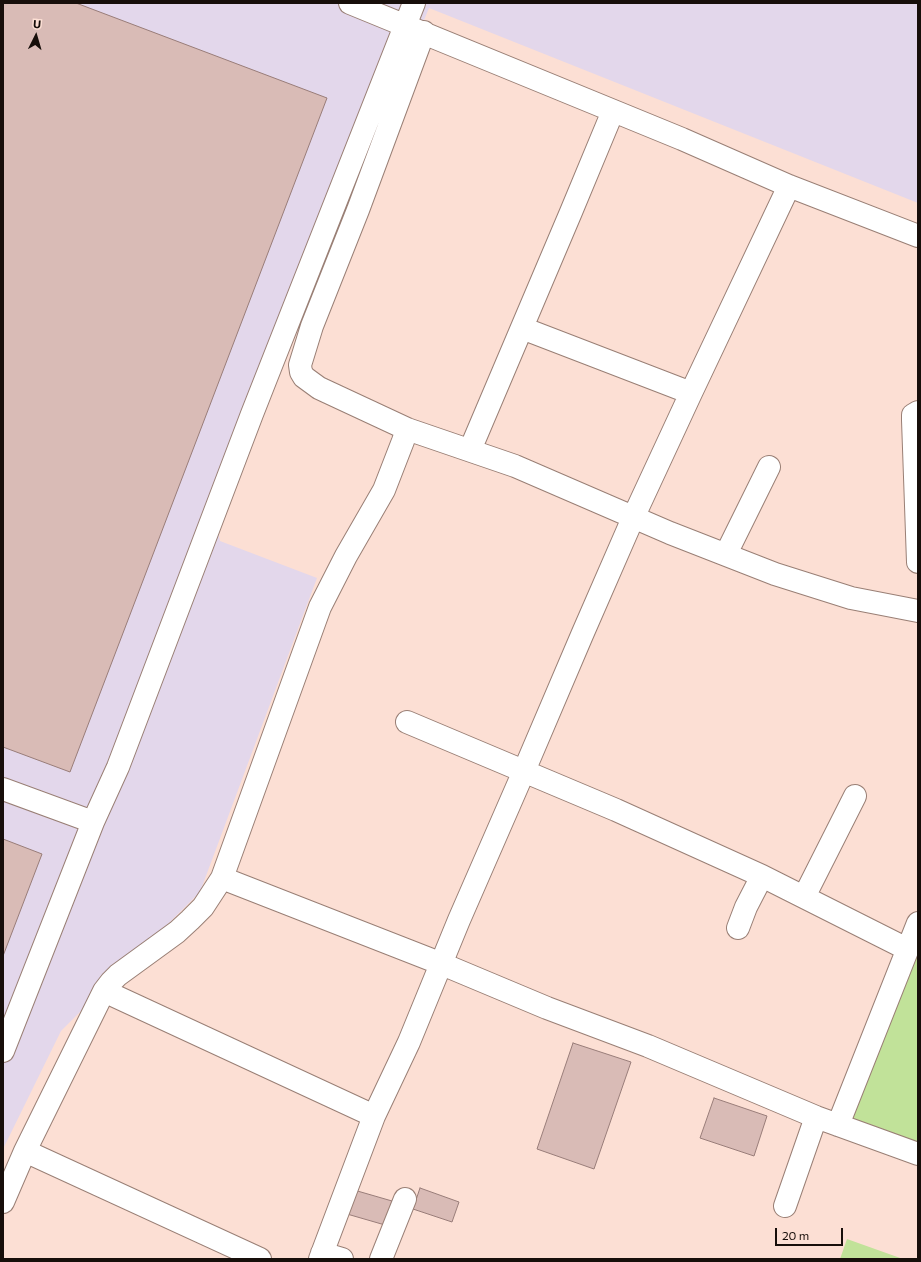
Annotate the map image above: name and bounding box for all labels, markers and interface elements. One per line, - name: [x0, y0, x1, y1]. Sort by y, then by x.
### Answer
- north arrow: [16, 16, 56, 56]
- text: U: [33, 17, 42, 30]
- scale bar: [777, 1220, 845, 1246]
- text: 20 m: [782, 1228, 809, 1242]

